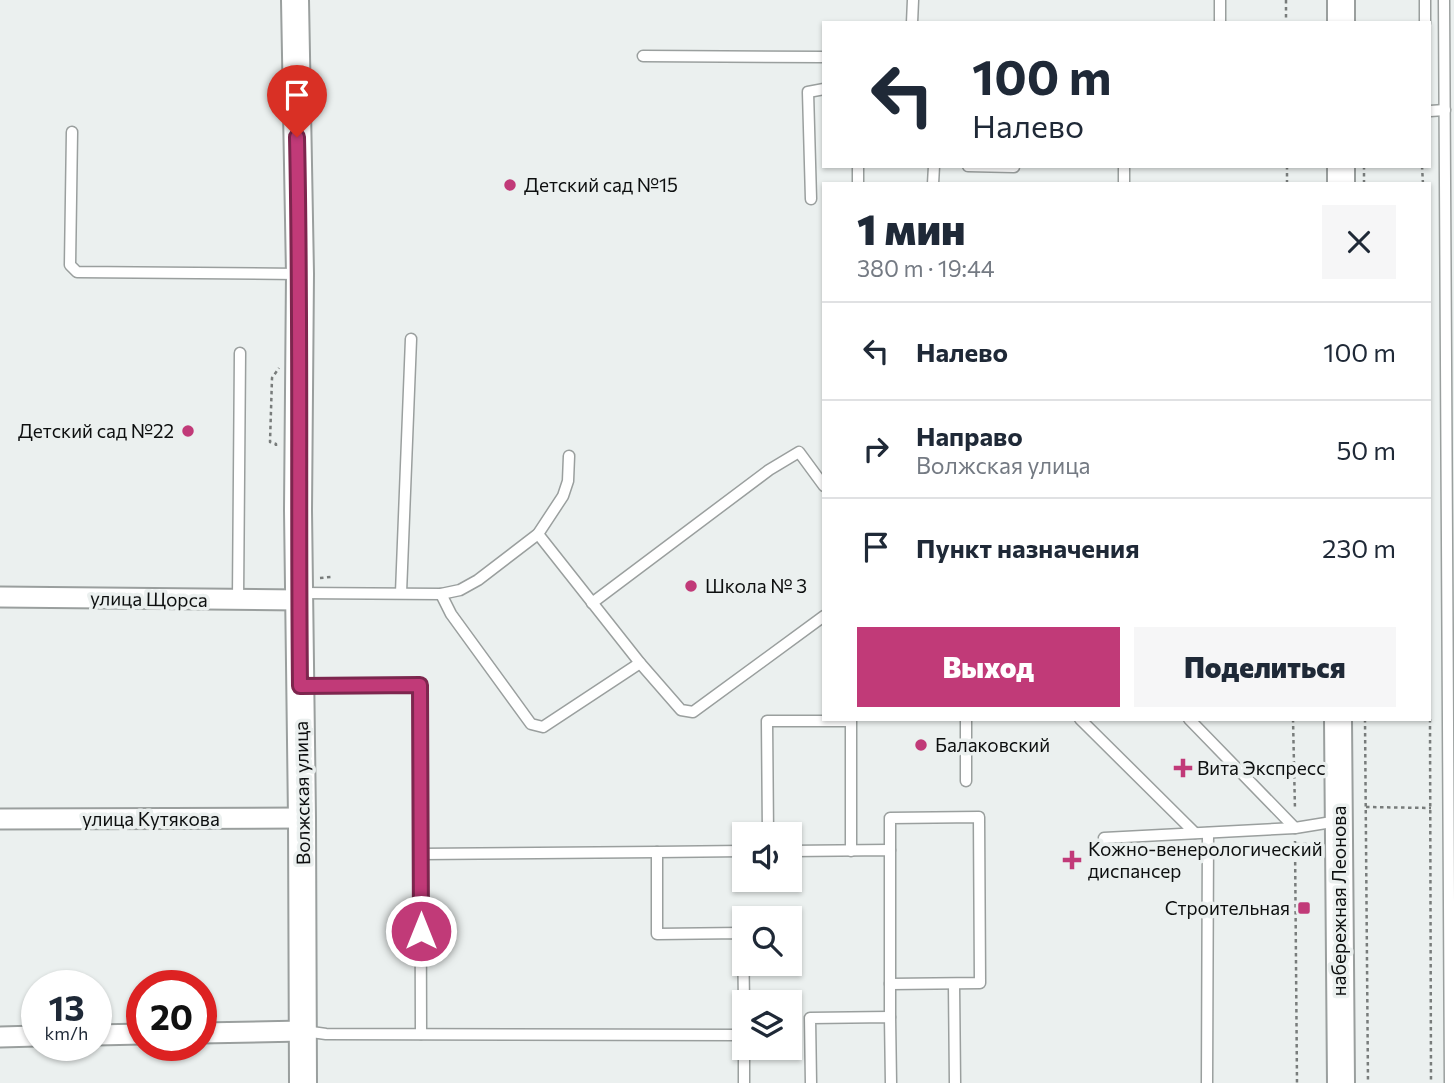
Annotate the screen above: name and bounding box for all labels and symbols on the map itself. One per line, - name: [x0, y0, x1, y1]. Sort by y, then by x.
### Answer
- pin: [267, 65, 327, 137]
- place label: Детский сад №15: [524, 173, 678, 196]
- marker: Детский сад №15: [502, 177, 518, 193]
- place label: Детский сад №22: [18, 419, 174, 442]
- marker: Детский сад №22: [180, 423, 196, 439]
- place label: Школа № 3: [705, 574, 807, 597]
- marker: Школа № 3: [683, 578, 699, 594]
- street label: улица Щорса: [90, 586, 208, 611]
- street label: Волжская улица: [289, 721, 314, 865]
- place label: Балаковский: [935, 733, 1050, 756]
- marker: Балаковский: [913, 737, 929, 753]
- place label: Вита Экспресс: [1197, 756, 1326, 779]
- marker: Вита Экспресс: [1175, 760, 1191, 776]
- street label: набережная Леонова: [1327, 806, 1350, 996]
- street label: улица Кутякова: [82, 807, 220, 830]
- place label: Кожно-венерологический диспансер: [1088, 837, 1323, 882]
- marker: Кожно-венерологический диспансер: [1062, 850, 1082, 870]
- position arrow: [384, 894, 458, 968]
- place label: Строительная: [1165, 896, 1290, 919]
- marker: Строительная: [1296, 900, 1312, 916]
- speed limit sign: 20: [126, 970, 217, 1061]

